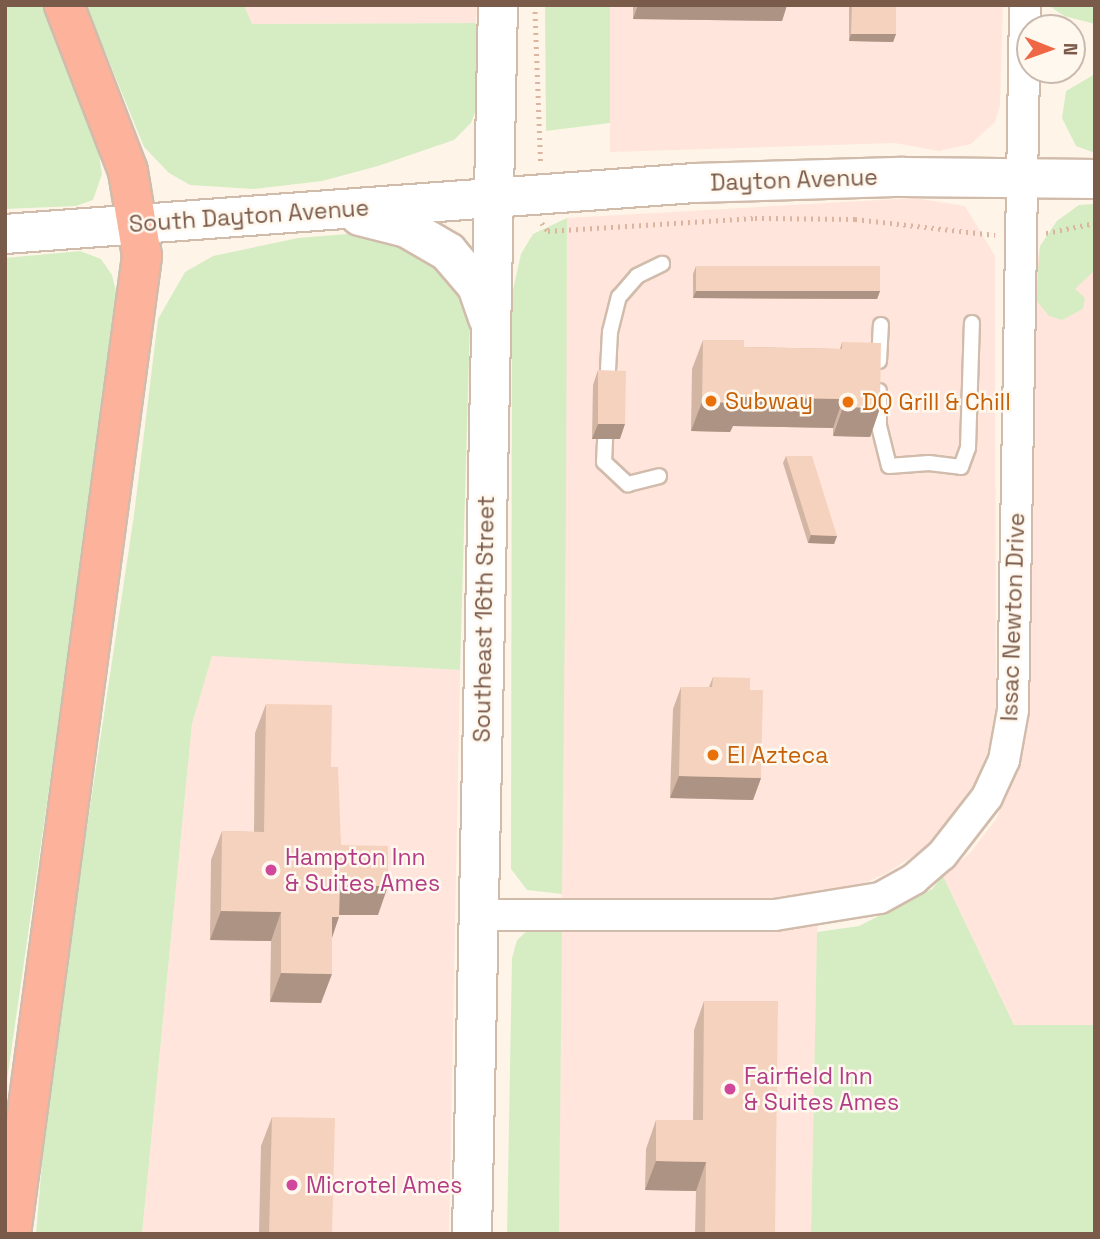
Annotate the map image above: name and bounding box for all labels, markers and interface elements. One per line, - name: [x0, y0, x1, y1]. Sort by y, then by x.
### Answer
- north arrow: [1016, 14, 1086, 84]
- text: N: [1058, 43, 1083, 56]
- street label: Dayton Avenue: [710, 163, 878, 197]
- street label: South Dayton Avenue: [128, 194, 370, 238]
- place label: Subway: [725, 387, 813, 415]
- place label: DQ Grill & Chill: [862, 388, 1011, 416]
- marker: Subway: [703, 393, 719, 409]
- marker: DQ Grill & Chill: [840, 394, 856, 410]
- street label: Southeast 16th Street: [468, 495, 500, 743]
- street label: Issac Newton Drive: [996, 512, 1030, 722]
- place label: El Azteca: [727, 741, 829, 769]
- marker: El Azteca: [705, 747, 721, 763]
- place label: Hampton Inn & Suites Ames: [285, 843, 440, 897]
- marker: Hampton Inn & Suites Ames: [263, 862, 279, 878]
- place label: Fairfield Inn & Suites Ames: [744, 1062, 899, 1116]
- marker: Fairfield Inn & Suites Ames: [722, 1081, 738, 1097]
- place label: Microtel Ames: [306, 1171, 463, 1199]
- marker: Microtel Ames: [284, 1177, 300, 1193]

